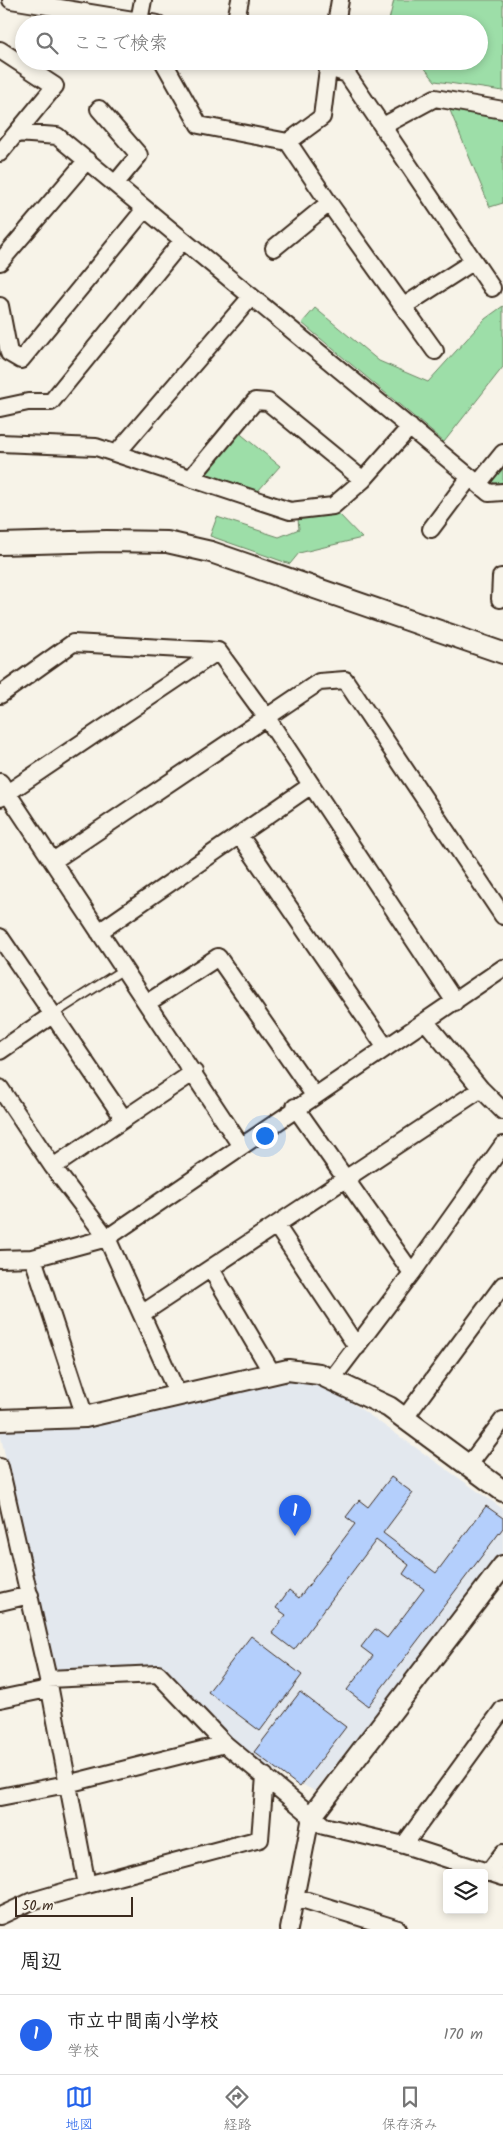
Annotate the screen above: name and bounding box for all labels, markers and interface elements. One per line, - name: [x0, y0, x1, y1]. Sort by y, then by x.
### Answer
- search box: [15, 15, 488, 70]
- icon: search: [33, 29, 61, 57]
- text: ここで検索: [73, 29, 168, 59]
- your location: [252, 1123, 278, 1149]
- pin: 1: [279, 1495, 311, 1536]
- map controls: [443, 1869, 488, 1914]
- button: layers: [443, 1869, 488, 1914]
- scale bar: [15, 1894, 132, 1917]
- text: 50 m: [22, 1895, 53, 1917]
- text: 周辺: [20, 1946, 62, 1979]
- text: 市立中間南小学校: [67, 2007, 219, 2037]
- text: 1: [34, 2022, 38, 2047]
- text: 170 m: [443, 2022, 483, 2047]
- text: 学校: [67, 2039, 99, 2064]
- tab: 地図: [65, 2083, 93, 2136]
- tab: 経路: [223, 2083, 251, 2136]
- tab: 保存済み: [382, 2083, 438, 2136]

